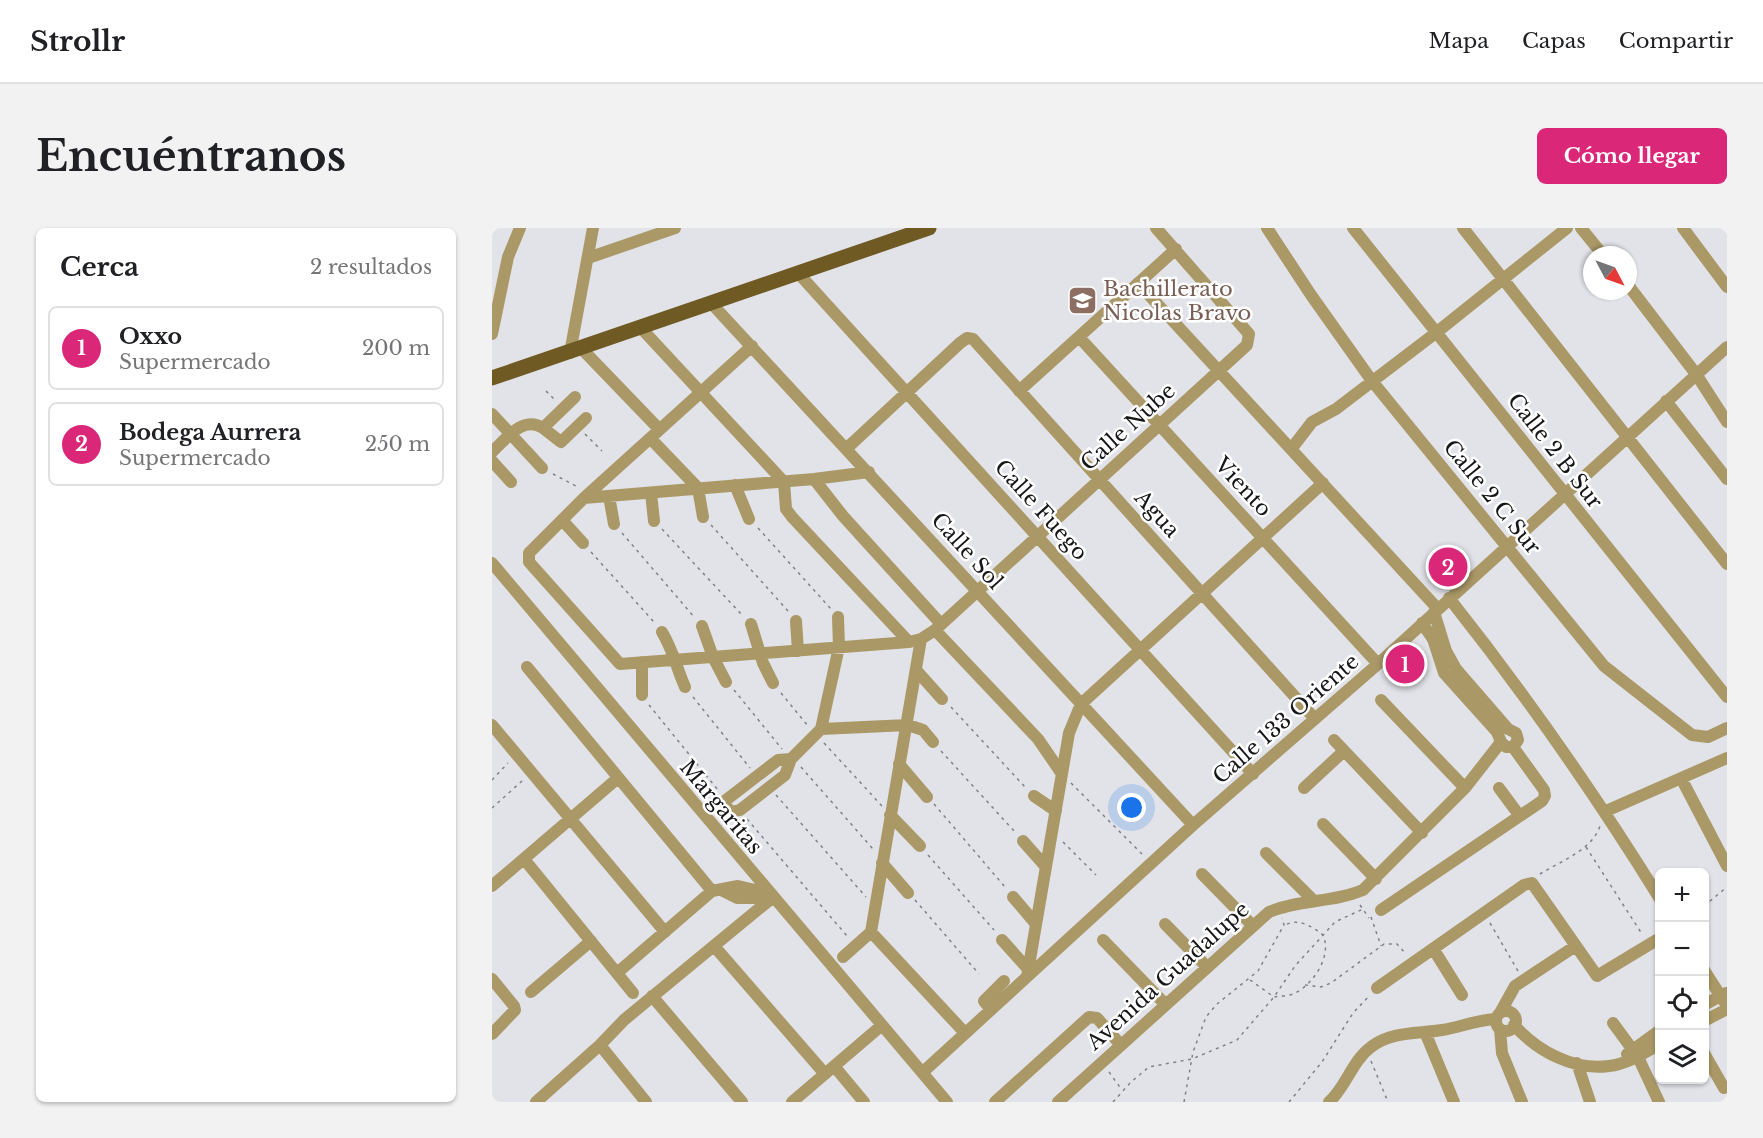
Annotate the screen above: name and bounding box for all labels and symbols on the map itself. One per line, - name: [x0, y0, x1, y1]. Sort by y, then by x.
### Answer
- north arrow: [1583, 246, 1637, 300]
- place label: Bachillerato Nicolas Bravo: [1103, 276, 1251, 326]
- school or university icon: Bachillerato Nicolas Bravo: [1066, 285, 1098, 317]
- street label: Calle Nube: [1075, 378, 1181, 476]
- street label: Calle 2 B Sur: [1502, 388, 1608, 514]
- street label: Calle 2 C Sur: [1438, 435, 1546, 559]
- street label: Viento: [1208, 451, 1277, 522]
- street label: Calle Fuego: [989, 454, 1093, 566]
- street label: Agua: [1128, 484, 1185, 543]
- street label: Calle Sol: [926, 507, 1008, 595]
- pin: 2: [1428, 544, 1468, 590]
- pin: 1: [1386, 642, 1424, 686]
- street label: Calle 133 Oriente: [1208, 649, 1364, 789]
- street label: Margaritas: [674, 755, 768, 859]
- your location: [1117, 793, 1146, 822]
- street label: Avenida Guadalupe: [1081, 896, 1255, 1056]

